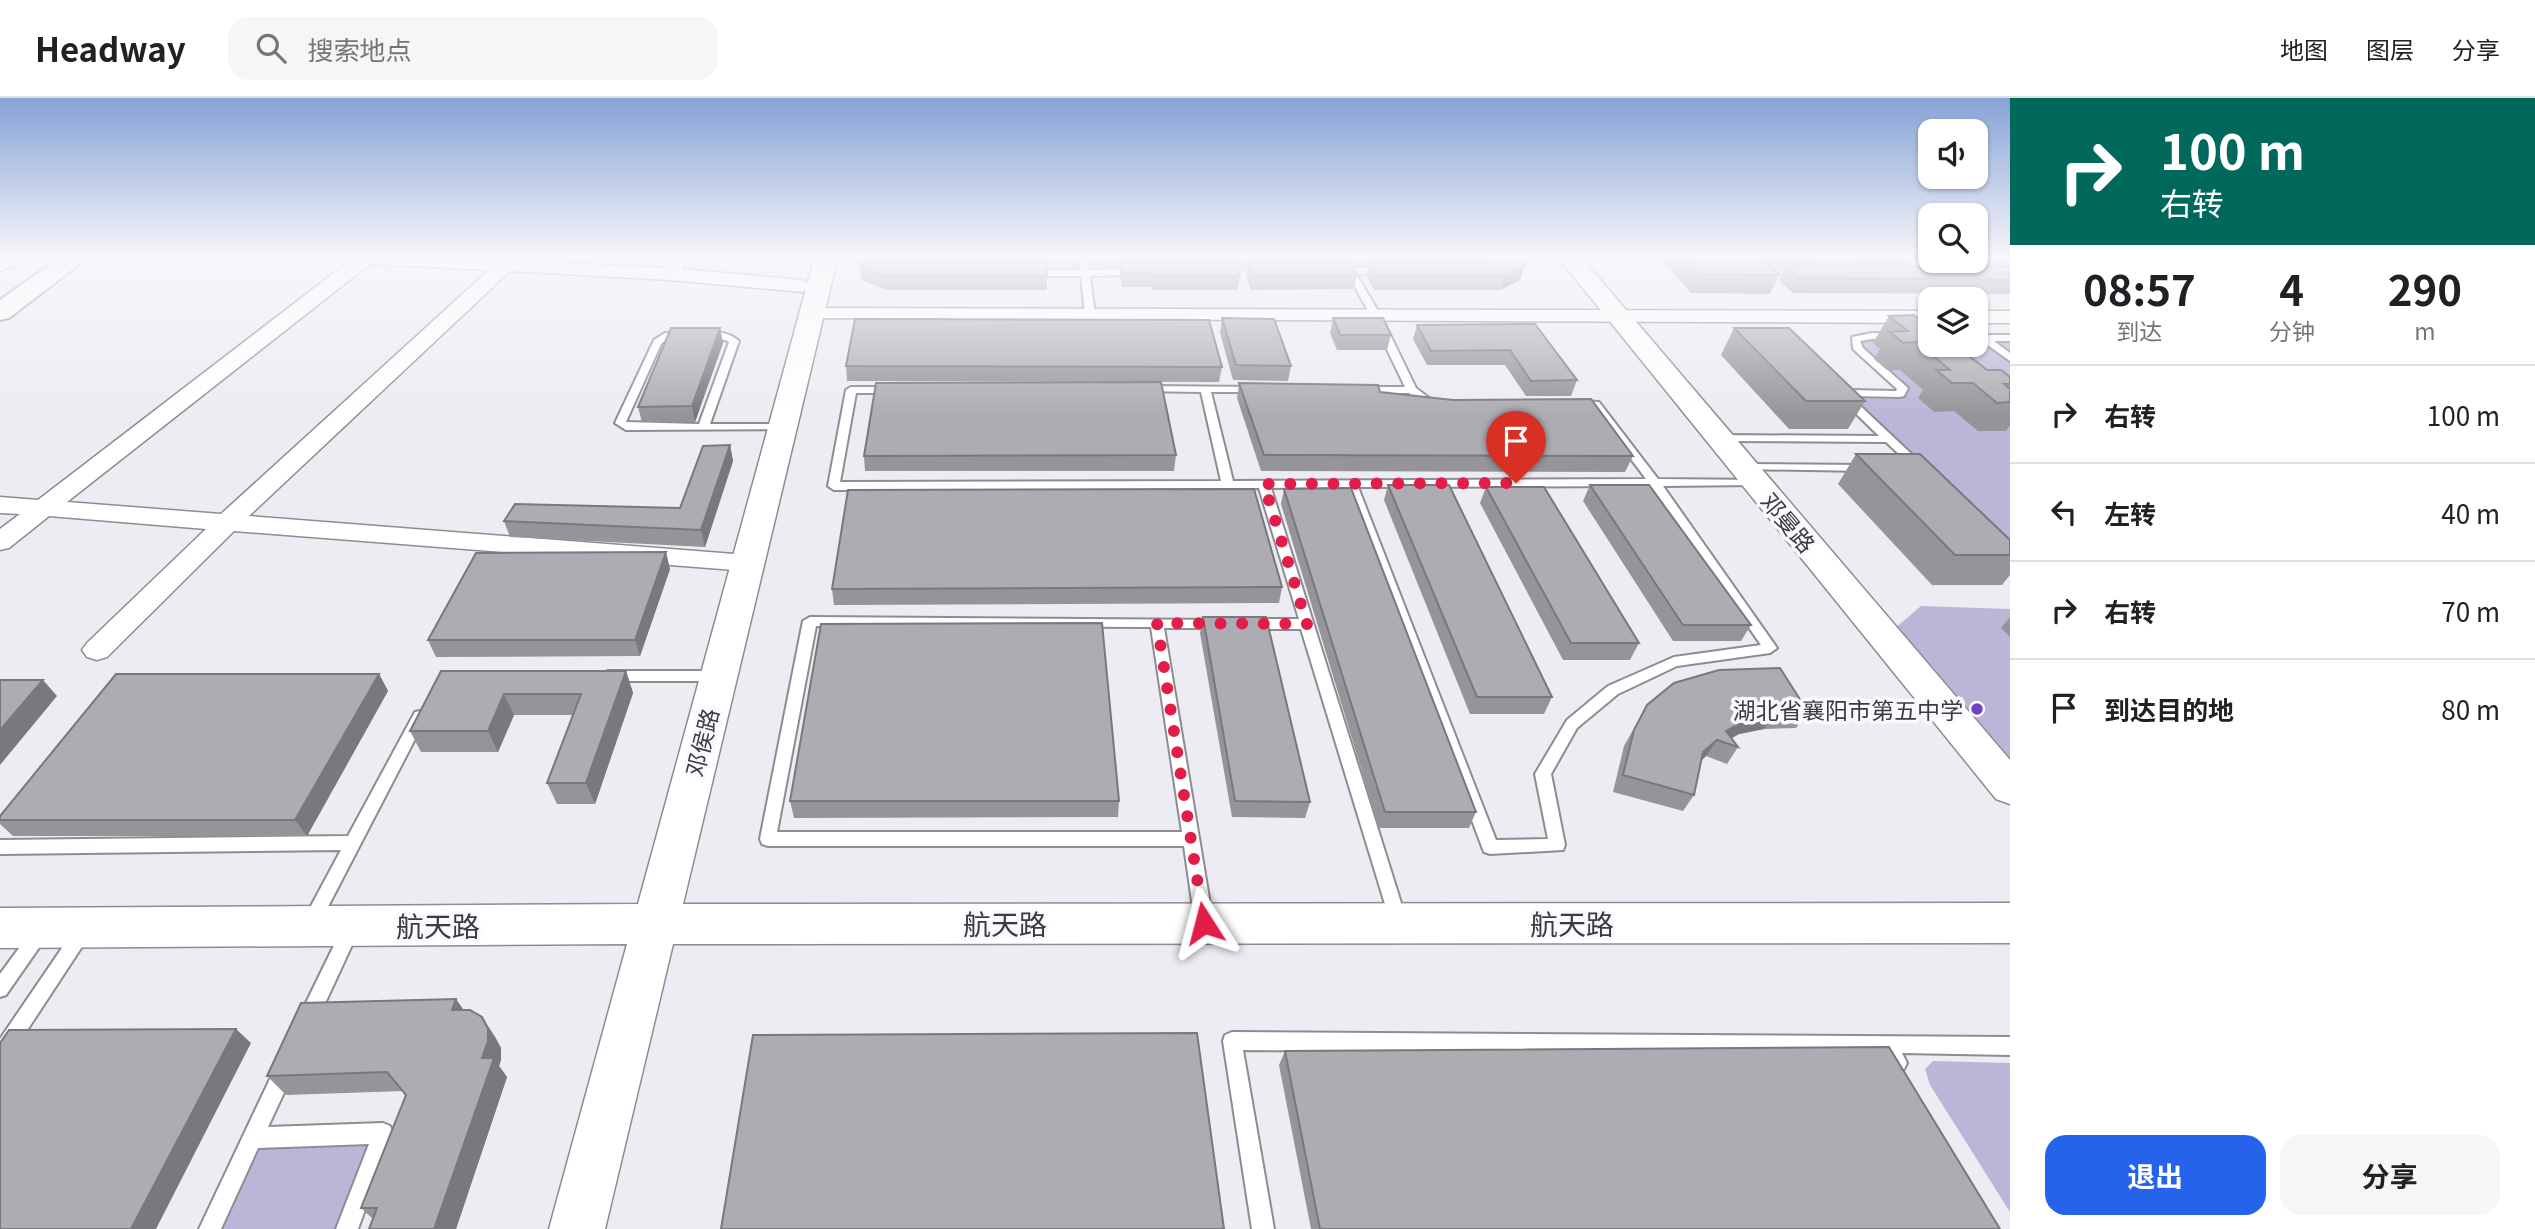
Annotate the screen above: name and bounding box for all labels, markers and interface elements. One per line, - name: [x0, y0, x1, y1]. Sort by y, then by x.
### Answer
- search box: [228, 17, 718, 80]
- text: Headway: [35, 24, 186, 72]
- icon: search: [252, 29, 290, 67]
- text: 搜索地点: [308, 30, 412, 67]
- text: 地图: [2280, 31, 2328, 66]
- text: 图层: [2366, 31, 2414, 66]
- text: 分享: [2452, 31, 2500, 66]
- text: 100 m: [2160, 113, 2305, 184]
- map controls: [1918, 119, 1988, 357]
- button: sound: [1918, 119, 1988, 189]
- icon: right: [2045, 126, 2136, 217]
- text: 右转: [2160, 179, 2224, 225]
- button: search: [1918, 203, 1988, 273]
- text: 08:57: [2083, 257, 2196, 318]
- text: 4: [2279, 257, 2304, 318]
- text: 290: [2388, 257, 2462, 318]
- button: layers: [1918, 287, 1988, 357]
- text: 到达: [2116, 313, 2162, 347]
- text: 分钟: [2269, 313, 2315, 347]
- text: m: [2414, 313, 2436, 347]
- icon: right: [2045, 395, 2083, 433]
- text: 右转: [2104, 396, 2156, 433]
- text: 100 m: [2427, 396, 2500, 433]
- pin: [1486, 411, 1546, 483]
- icon: arrive: [1497, 422, 1535, 460]
- street label: 邓曼路: [1754, 485, 1824, 559]
- icon: left: [2045, 493, 2083, 531]
- text: 左转: [2104, 494, 2156, 531]
- text: 40 m: [2441, 494, 2500, 531]
- icon: right: [2045, 591, 2083, 629]
- text: 右转: [2104, 592, 2156, 629]
- text: 70 m: [2441, 592, 2500, 629]
- icon: arrive: [2045, 689, 2083, 727]
- text: 到达目的地: [2104, 690, 2234, 727]
- text: 80 m: [2441, 690, 2500, 727]
- place label: 湖北省襄阳市第五中学: [1733, 692, 1963, 726]
- marker: 湖北省襄阳市第五中学: [1969, 701, 1985, 717]
- street label: 邓侯路: [676, 704, 726, 780]
- position arrow: [1167, 886, 1241, 960]
- street label: 航天路: [963, 903, 1047, 943]
- street label: 航天路: [1530, 903, 1614, 943]
- street label: 航天路: [396, 905, 480, 945]
- button: 退出: [2045, 1135, 2266, 1215]
- button: 分享: [2280, 1135, 2500, 1215]

